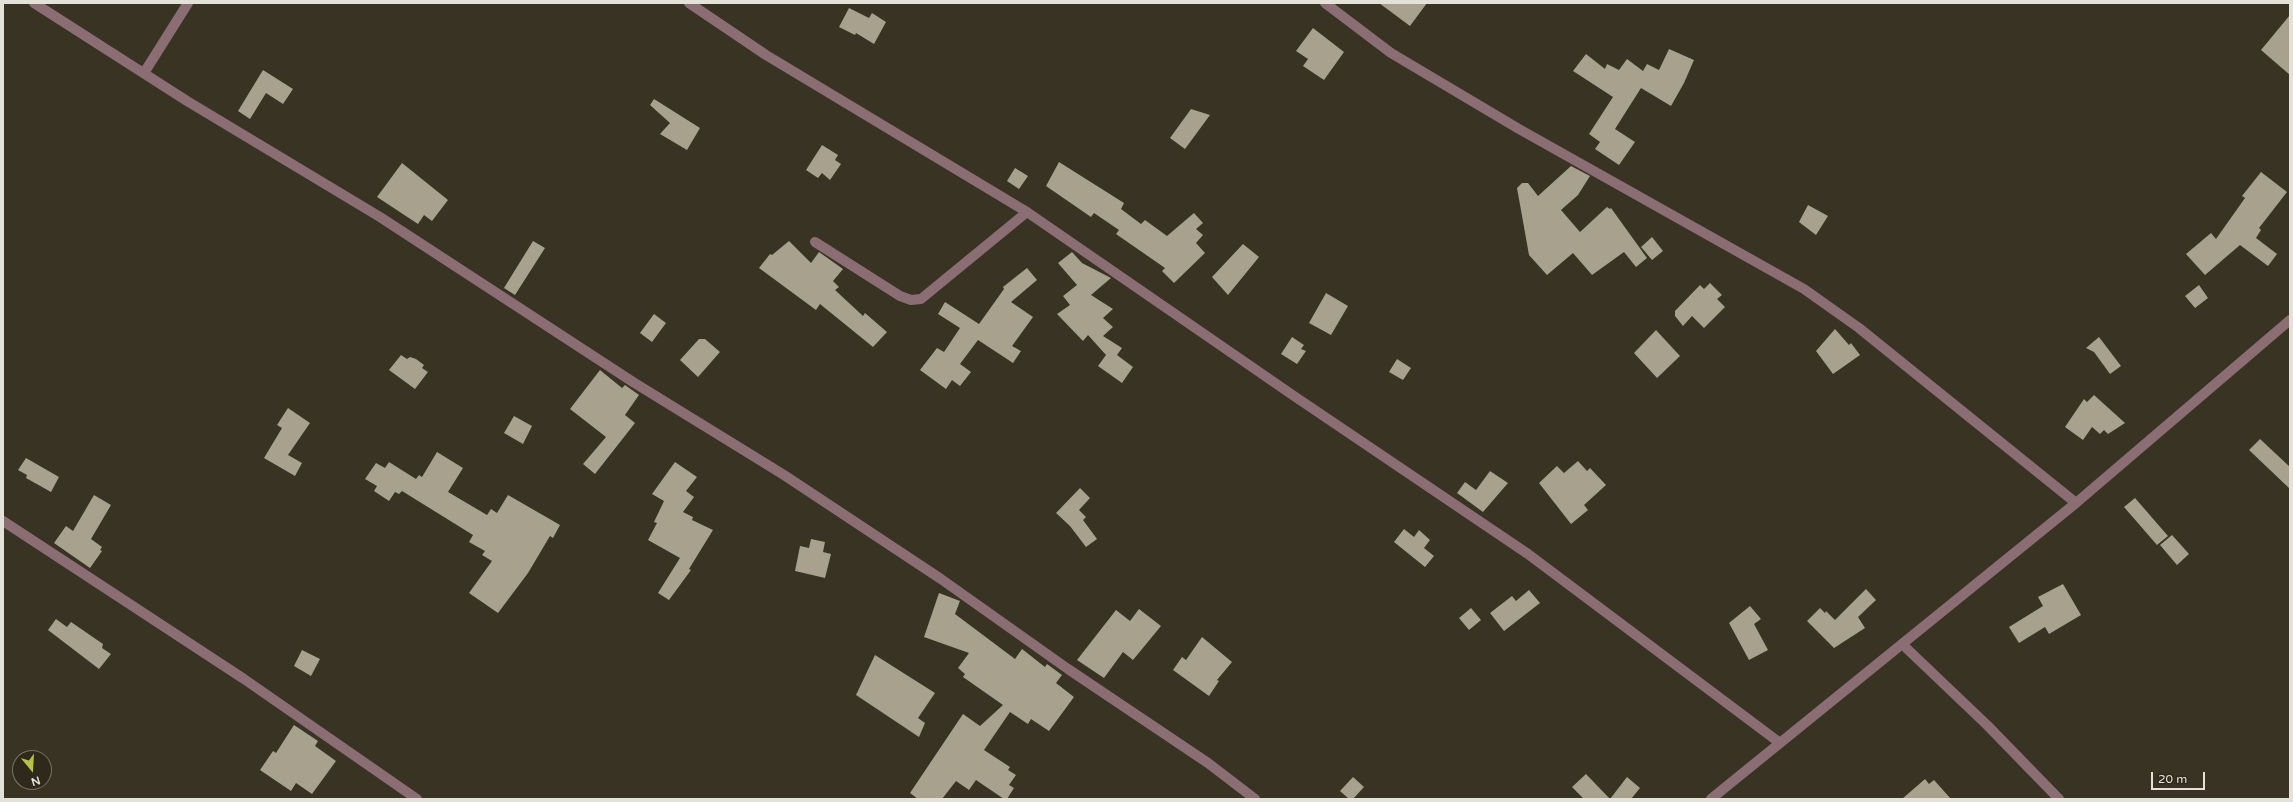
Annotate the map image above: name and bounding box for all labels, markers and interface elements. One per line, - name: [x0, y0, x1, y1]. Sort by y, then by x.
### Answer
- north arrow: [12, 750, 52, 790]
- scale bar: [2153, 764, 2207, 790]
- text: 20 m: [2158, 772, 2187, 786]
- text: N: [29, 773, 42, 788]

